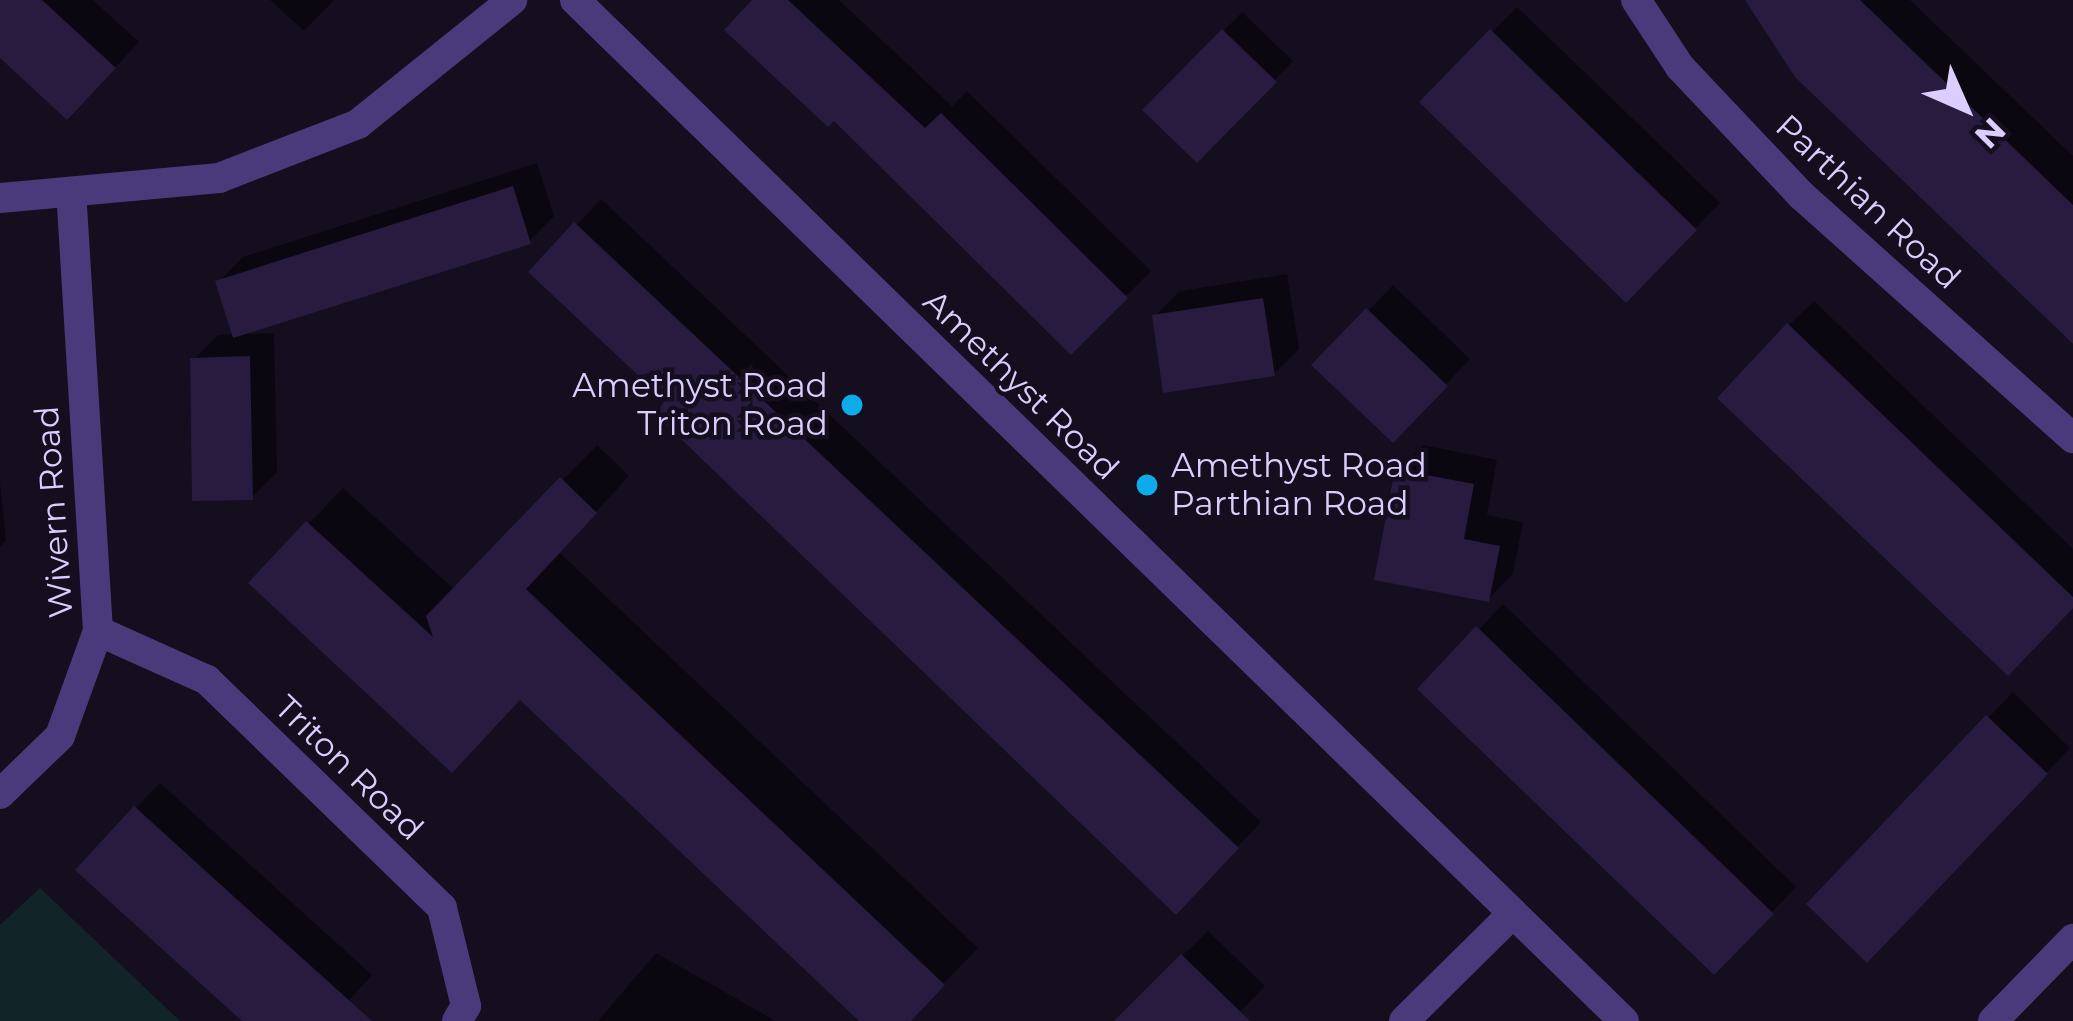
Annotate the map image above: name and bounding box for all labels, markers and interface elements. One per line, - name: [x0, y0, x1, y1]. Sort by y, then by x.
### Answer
- north arrow: [1905, 48, 2025, 168]
- street label: Parthian Road: [1768, 106, 1968, 298]
- text: N: [1967, 110, 2014, 157]
- street label: Amethyst Road: [915, 282, 1127, 488]
- place label: Amethyst Road Triton Road: [572, 366, 828, 444]
- marker: Amethyst Road Triton Road: [839, 392, 865, 418]
- street label: Wivern Road: [27, 405, 81, 619]
- place label: Amethyst Road Parthian Road: [1171, 446, 1427, 524]
- marker: Amethyst Road Parthian Road: [1134, 472, 1160, 498]
- street label: Triton Road: [267, 688, 431, 848]

